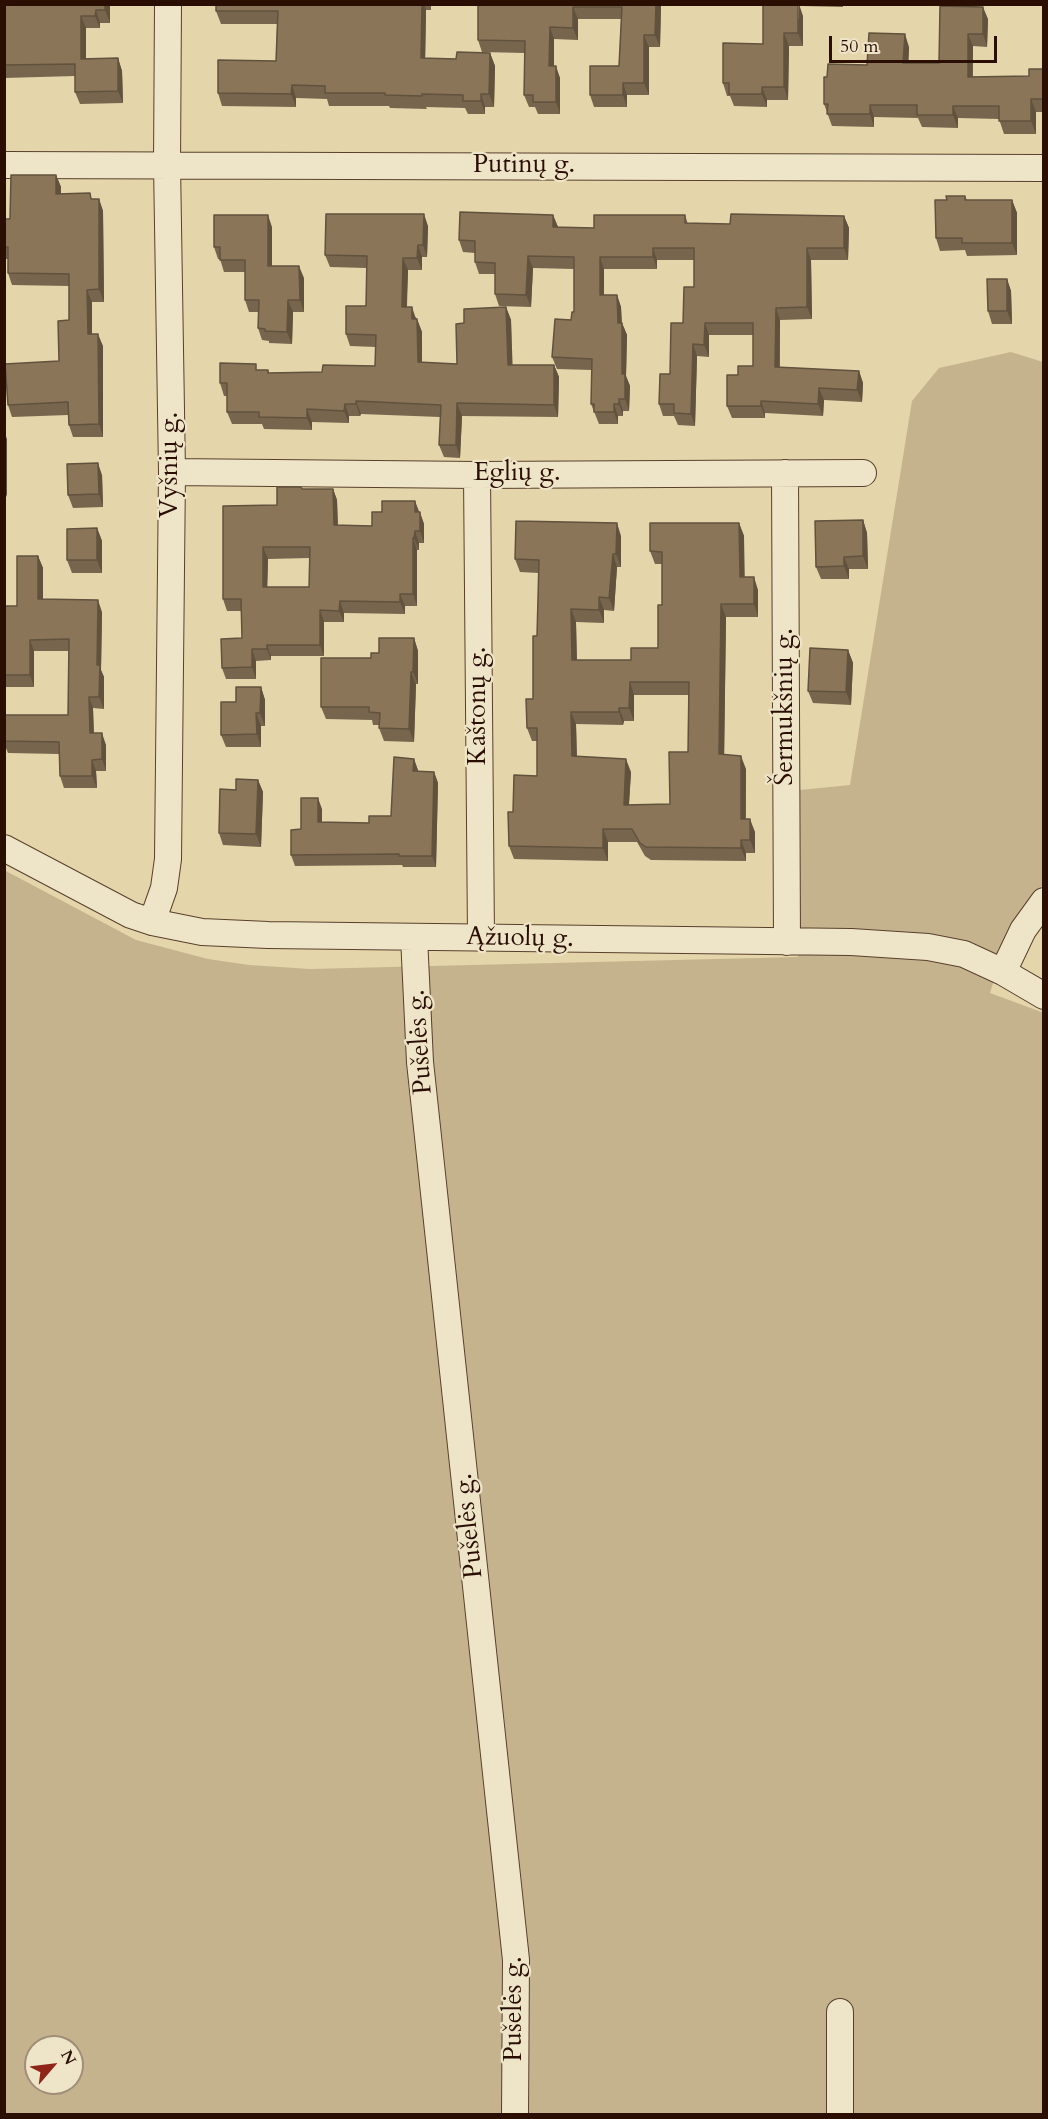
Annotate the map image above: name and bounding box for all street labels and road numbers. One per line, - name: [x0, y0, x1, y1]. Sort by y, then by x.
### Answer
- street label: Putinų g.: [473, 150, 575, 182]
- street label: Vyšnių g.: [155, 412, 187, 518]
- street label: Eglių g.: [474, 458, 560, 490]
- street label: Šermukšnių g.: [770, 628, 802, 786]
- street label: Kaštonų g.: [463, 647, 495, 765]
- street label: Ąžuolų g.: [466, 922, 574, 956]
- street label: Pušelės g.: [402, 988, 440, 1096]
- street label: Pušelės g.: [449, 1472, 491, 1580]
- street label: Pušelės g.: [499, 1956, 531, 2062]

